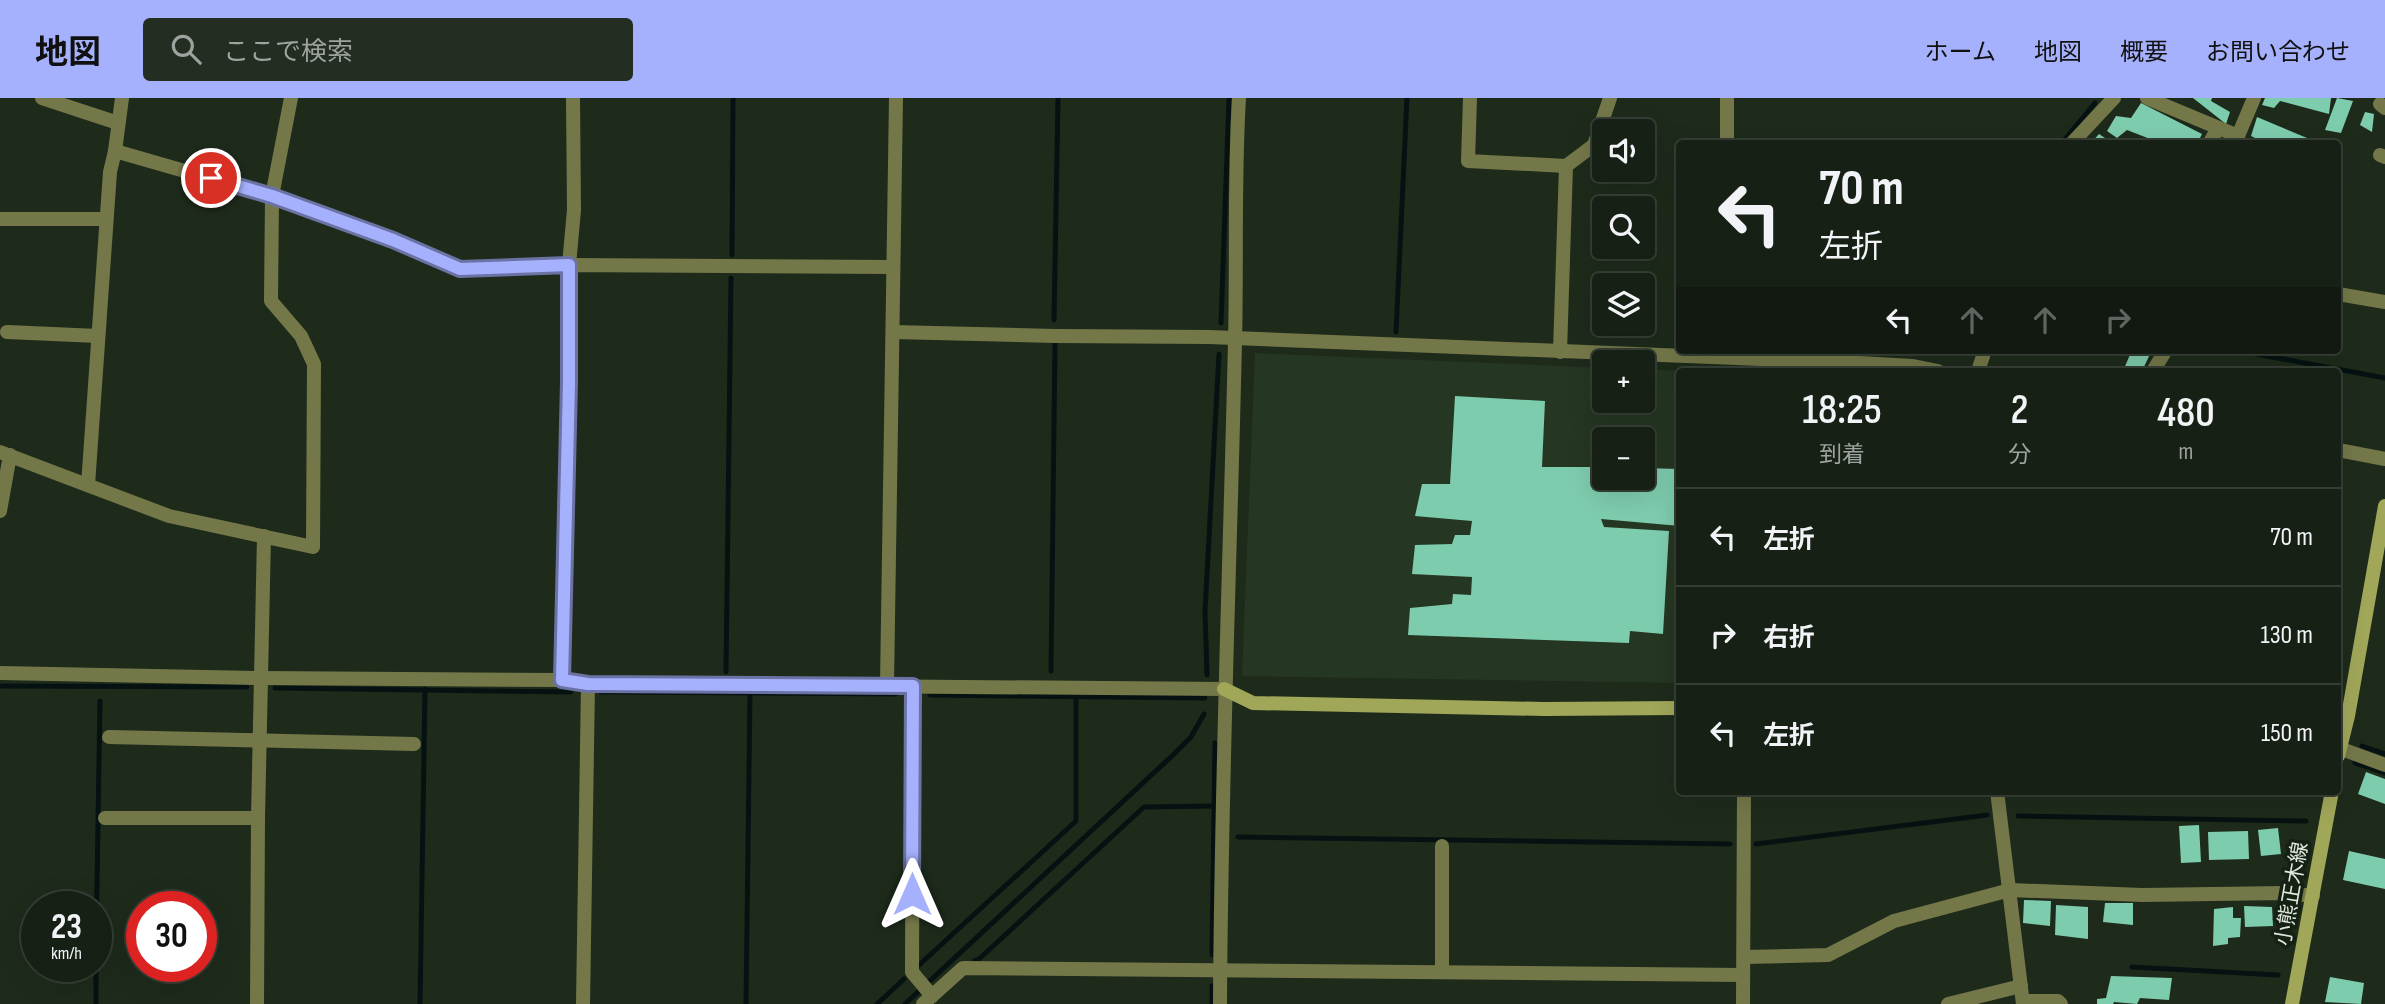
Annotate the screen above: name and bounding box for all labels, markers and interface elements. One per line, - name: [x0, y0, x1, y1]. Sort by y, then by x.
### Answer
- search box: [143, 18, 633, 81]
- icon: search: [167, 30, 205, 68]
- text: 地図: [35, 33, 101, 73]
- text: ここで検索: [223, 37, 353, 68]
- text: ホーム: [1925, 38, 1996, 67]
- text: 地図: [2034, 38, 2082, 67]
- text: 概要: [2120, 38, 2168, 67]
- text: お問い合わせ: [2206, 38, 2350, 67]
- map controls: [1592, 119, 1655, 490]
- button: sound: [1592, 119, 1655, 182]
- pin: [181, 148, 241, 208]
- icon: arrive: [192, 159, 230, 197]
- text: 70 m: [1819, 160, 1904, 219]
- icon: left: [1704, 168, 1795, 259]
- button: search: [1592, 196, 1655, 259]
- text: 左折: [1819, 228, 1883, 267]
- button: layers: [1592, 273, 1655, 336]
- icon: left: [1880, 301, 1918, 339]
- icon: ahead: [1953, 301, 1991, 339]
- icon: ahead: [2026, 301, 2064, 339]
- icon: right: [2099, 301, 2137, 339]
- button: +: [1592, 350, 1655, 413]
- text: 18:25: [1802, 385, 1882, 436]
- text: 2: [2010, 385, 2028, 436]
- text: 480: [2157, 388, 2215, 439]
- button: −: [1592, 427, 1655, 490]
- text: m: [2179, 438, 2193, 466]
- text: 到着: [1819, 441, 1865, 469]
- text: 分: [2008, 441, 2031, 469]
- icon: left: [1704, 518, 1742, 556]
- text: 70 m: [2270, 522, 2313, 553]
- text: 左折: [1763, 525, 1815, 556]
- icon: right: [1704, 616, 1742, 654]
- text: 130 m: [2261, 620, 2313, 651]
- text: 右折: [1763, 623, 1815, 654]
- icon: left: [1704, 714, 1742, 752]
- text: 150 m: [2261, 718, 2313, 749]
- text: 左折: [1763, 721, 1815, 752]
- street label: 小熊正木線: [2271, 840, 2313, 948]
- position arrow: [875, 857, 949, 931]
- speed limit sign: 30: [126, 891, 217, 982]
- text: 23: [51, 906, 82, 949]
- text: km/h: [51, 943, 82, 964]

